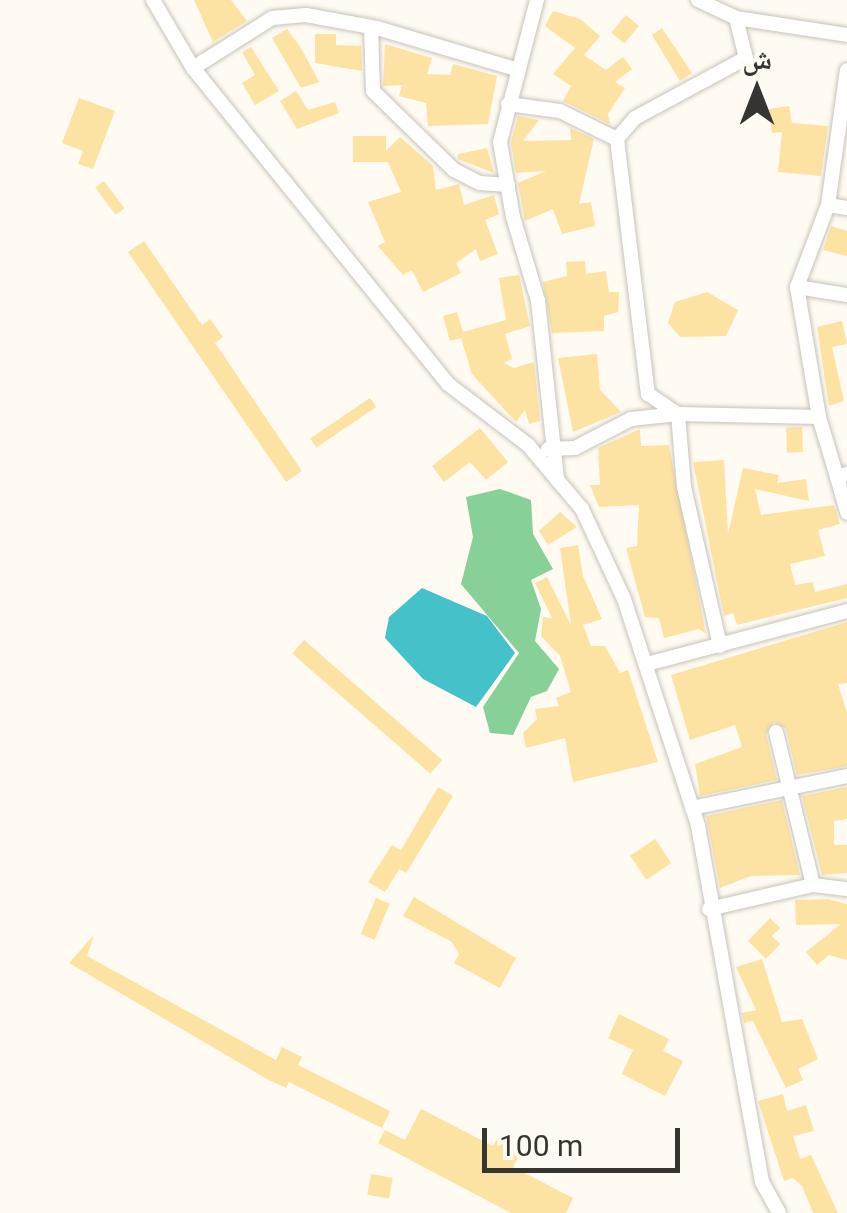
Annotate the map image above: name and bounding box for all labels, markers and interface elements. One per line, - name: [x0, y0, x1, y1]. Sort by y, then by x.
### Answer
- north arrow: [707, 40, 807, 140]
- text: ش: [742, 43, 772, 76]
- scale bar: [487, 1108, 684, 1170]
- text: 100 m: [499, 1128, 583, 1163]

